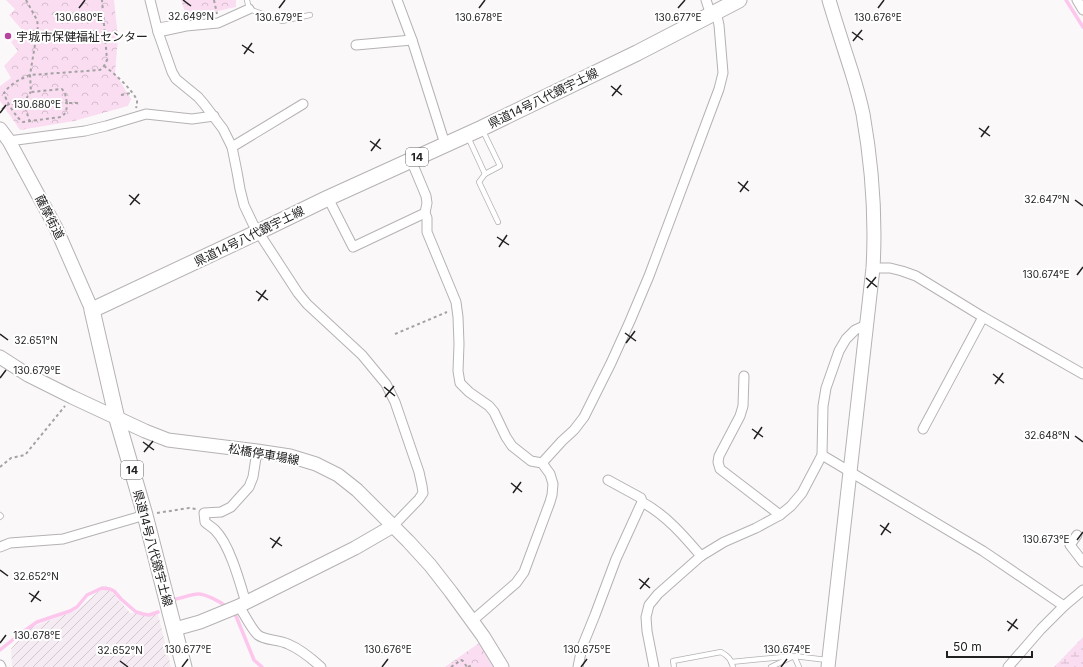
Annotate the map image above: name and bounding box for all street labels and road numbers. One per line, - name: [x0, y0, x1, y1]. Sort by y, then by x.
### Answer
- street label: 県道14号八代鏡宇土線: [485, 65, 601, 131]
- road number: 14: [406, 148, 428, 166]
- street label: 薩摩街道: [32, 192, 68, 242]
- street label: 県道14号八代鏡宇土線: [191, 203, 307, 269]
- street label: 松橋停車場線: [227, 440, 301, 468]
- road number: 14: [121, 461, 143, 479]
- street label: 県道14号八代鏡宇土線: [130, 488, 176, 608]

